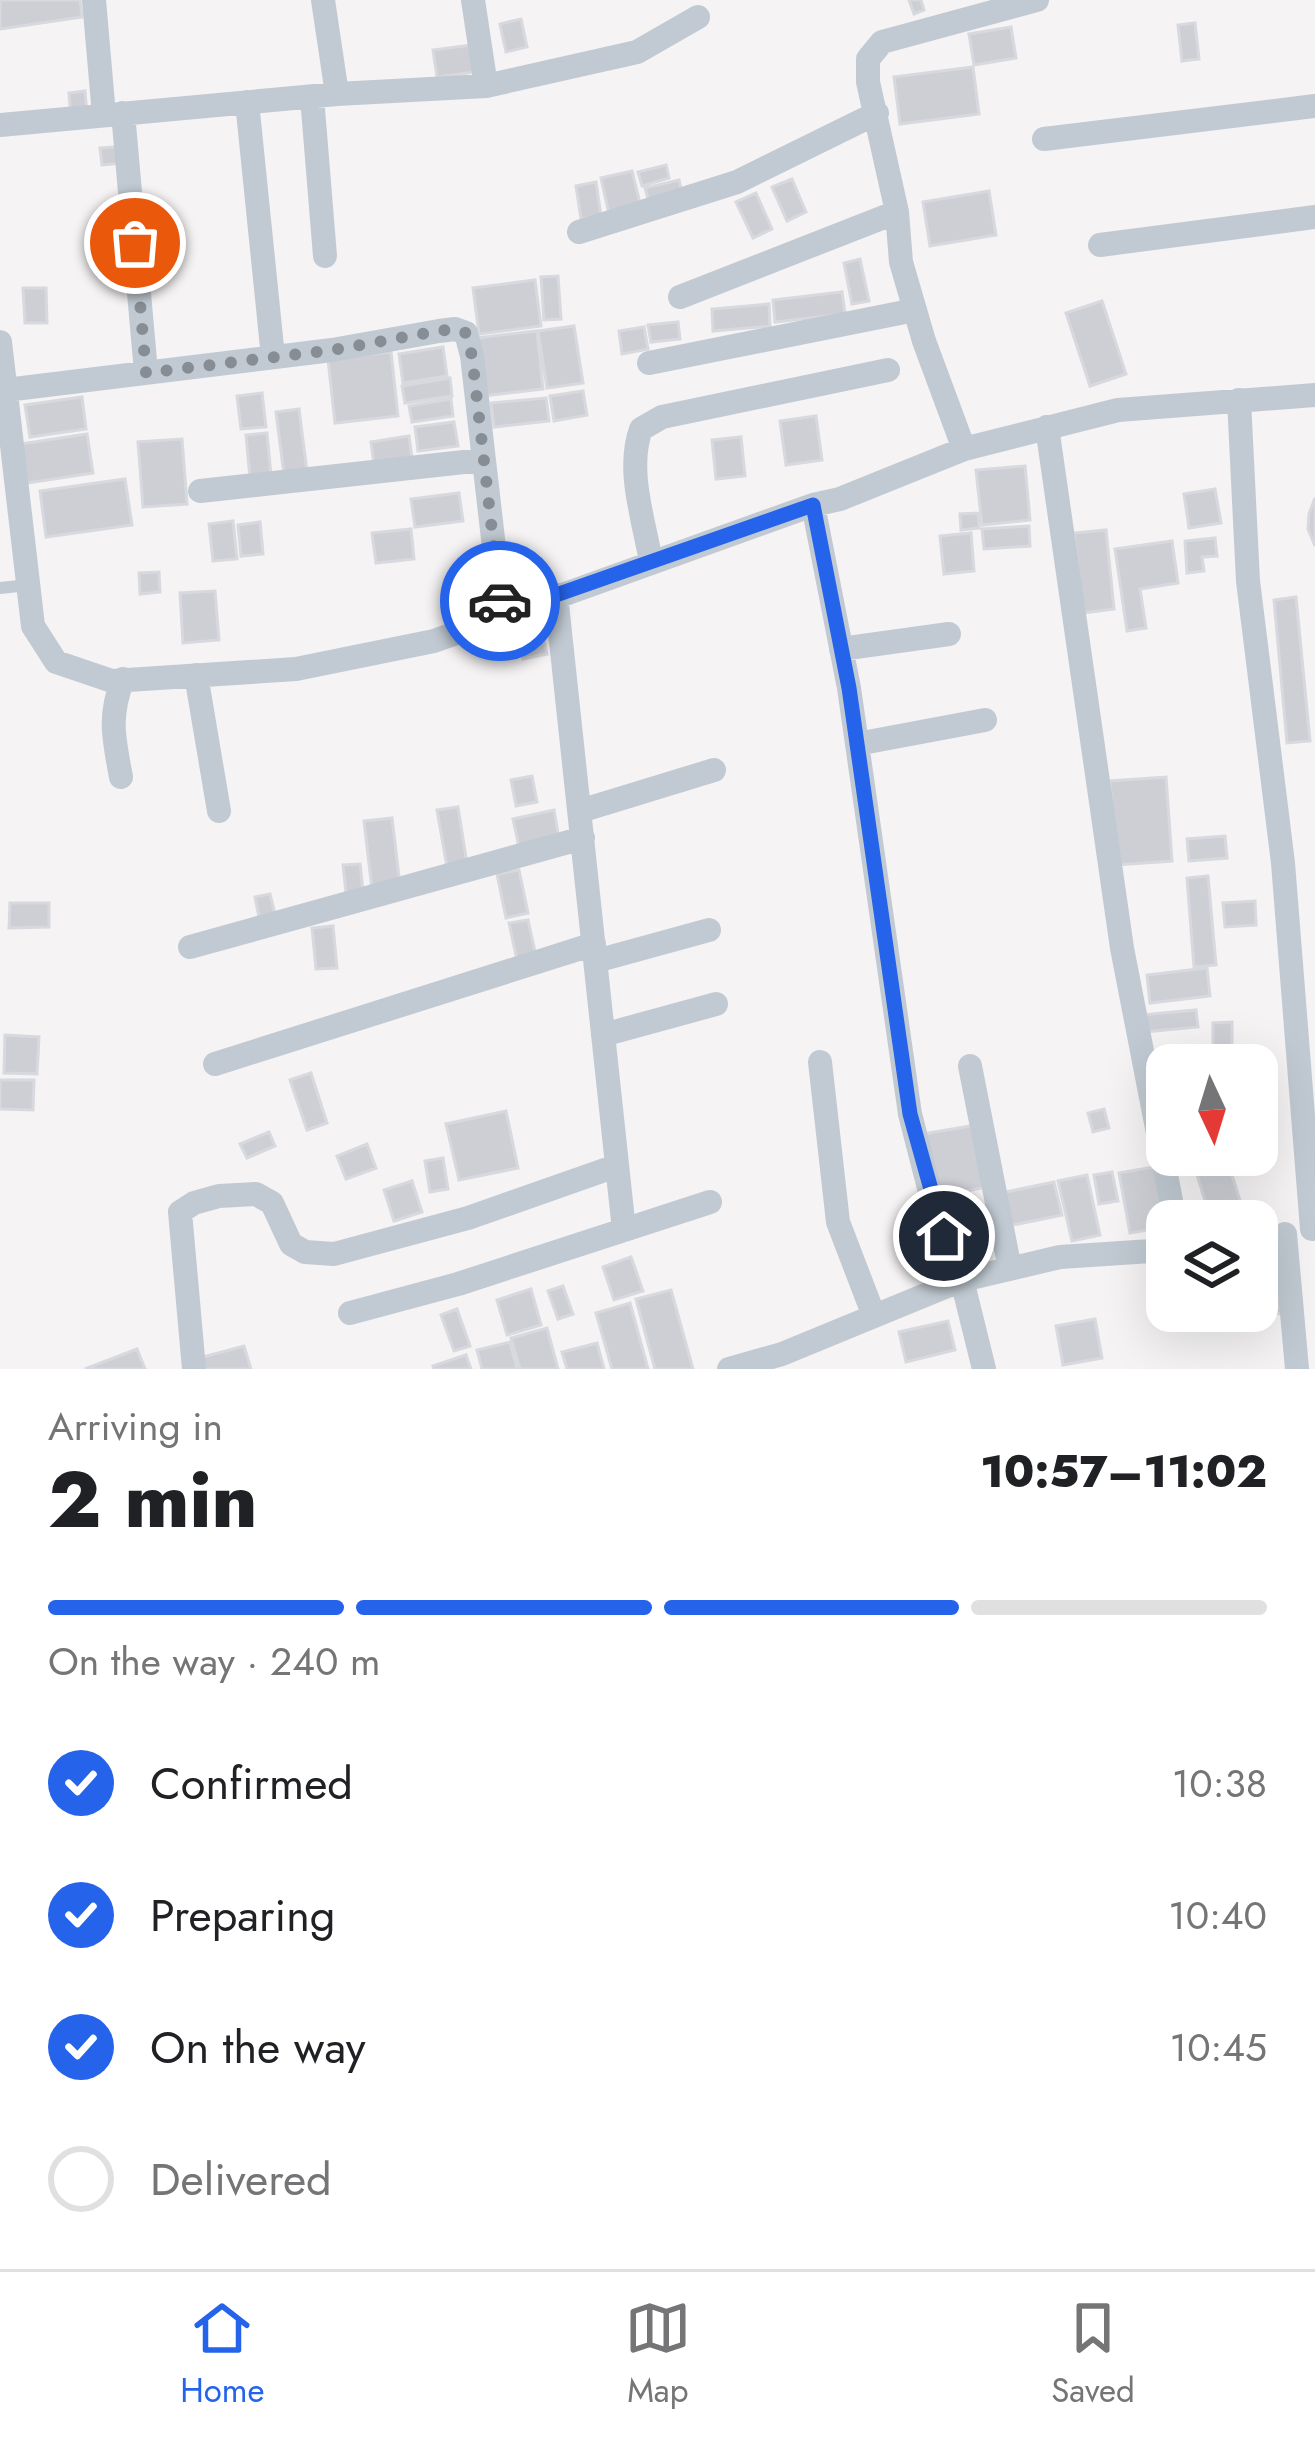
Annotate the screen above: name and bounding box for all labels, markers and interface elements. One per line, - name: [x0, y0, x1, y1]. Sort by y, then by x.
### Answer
- pin: [84, 192, 186, 294]
- icon: bag: [102, 210, 168, 276]
- courier: [440, 541, 560, 661]
- icon: car: [467, 568, 533, 634]
- north arrow: [1146, 1044, 1278, 1176]
- map controls: [1146, 1044, 1278, 1332]
- pin: [893, 1185, 995, 1287]
- button: layers: [1146, 1200, 1278, 1332]
- icon: home: [911, 1203, 977, 1269]
- text: Arriving in: [48, 1398, 223, 1455]
- text: 10:57–11:02: [980, 1439, 1267, 1504]
- text: 2 min: [48, 1444, 257, 1556]
- text: On the way · 240 m: [48, 1633, 380, 1690]
- icon: check: [48, 1750, 114, 1816]
- text: Confirmed: [150, 1751, 353, 1816]
- text: 10:38: [1172, 1755, 1267, 1812]
- icon: check: [48, 1882, 114, 1948]
- text: Preparing: [150, 1883, 335, 1948]
- text: 10:40: [1168, 1887, 1267, 1944]
- icon: check: [48, 2014, 114, 2080]
- text: On the way: [150, 2015, 366, 2080]
- text: 10:45: [1170, 2019, 1267, 2076]
- text: Delivered: [150, 2147, 332, 2212]
- tab: Home: [180, 2295, 265, 2414]
- tab: Map: [625, 2295, 691, 2414]
- tab: Saved: [1051, 2295, 1135, 2414]

